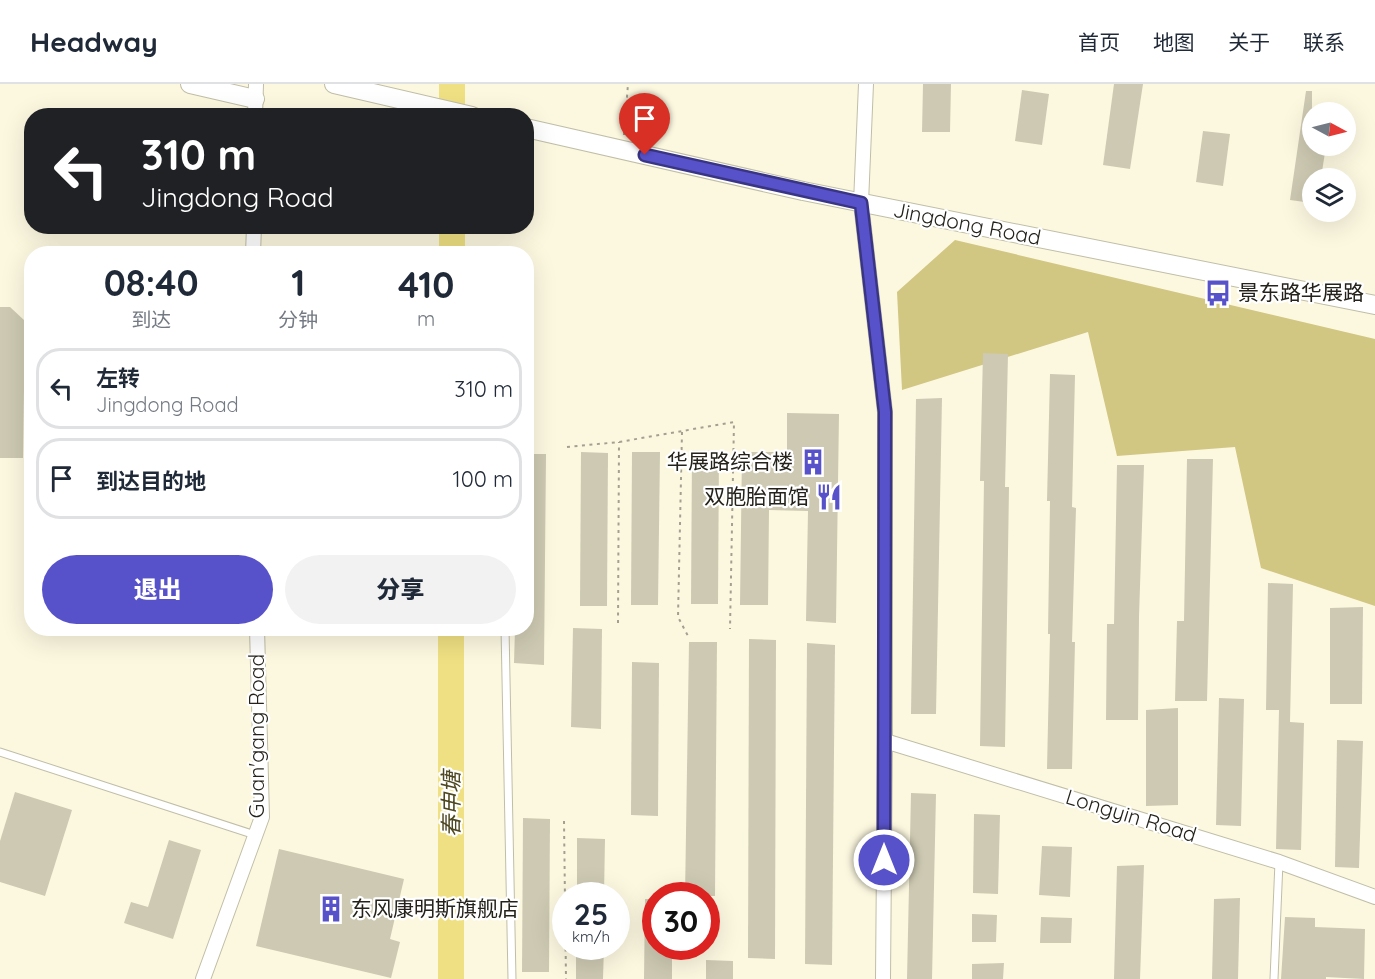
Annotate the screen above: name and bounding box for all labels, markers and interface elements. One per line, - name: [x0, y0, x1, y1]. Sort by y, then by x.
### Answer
- text: Headway: [30, 24, 158, 59]
- text: 首页: [1078, 29, 1120, 55]
- text: 地图: [1153, 29, 1195, 55]
- text: 关于: [1228, 29, 1270, 55]
- text: 联系: [1303, 29, 1345, 55]
- pin: [619, 93, 670, 155]
- icon: arrive: [628, 102, 661, 135]
- north arrow: [1302, 102, 1356, 156]
- map controls: [1302, 102, 1356, 222]
- text: 310 m: [141, 128, 256, 181]
- icon: left: [42, 132, 120, 210]
- button: layers: [1302, 168, 1356, 222]
- text: Jingdong Road: [141, 180, 334, 214]
- street label: Jingdong Road: [891, 196, 1043, 250]
- text: 08:40: [104, 260, 199, 305]
- text: 1: [291, 260, 305, 305]
- text: 410: [398, 262, 454, 307]
- bus stop icon: 景东路华展路: [1203, 278, 1233, 308]
- place label: 景东路华展路: [1238, 279, 1364, 305]
- text: m: [417, 306, 435, 331]
- text: 到达: [131, 307, 171, 332]
- text: 分钟: [278, 307, 318, 332]
- text: 左转: [96, 364, 140, 392]
- icon: left: [45, 372, 78, 405]
- text: 310 m: [454, 375, 513, 403]
- text: Jingdong Road: [96, 392, 239, 417]
- building icon: 华展路综合楼: [798, 447, 828, 477]
- place label: 华展路综合楼: [667, 448, 793, 474]
- icon: arrive: [45, 462, 78, 495]
- text: 100 m: [453, 465, 513, 493]
- text: 到达目的地: [96, 467, 206, 495]
- restaurant icon: 双胞胎面馆: [814, 482, 844, 512]
- place label: 双胞胎面馆: [704, 483, 809, 509]
- button: 退出: [42, 555, 273, 624]
- button: 分享: [285, 555, 516, 624]
- street label: Guan'gang Road: [243, 654, 269, 818]
- water label: 春申塘: [437, 767, 465, 837]
- street label: Longyin Road: [1063, 783, 1200, 847]
- position arrow: [852, 828, 916, 892]
- speed limit sign: 30: [642, 882, 720, 960]
- building icon: 东风康明斯旗舰店: [316, 894, 346, 924]
- place label: 东风康明斯旗舰店: [351, 895, 519, 921]
- text: 25: [574, 895, 608, 933]
- text: km/h: [572, 927, 610, 946]

